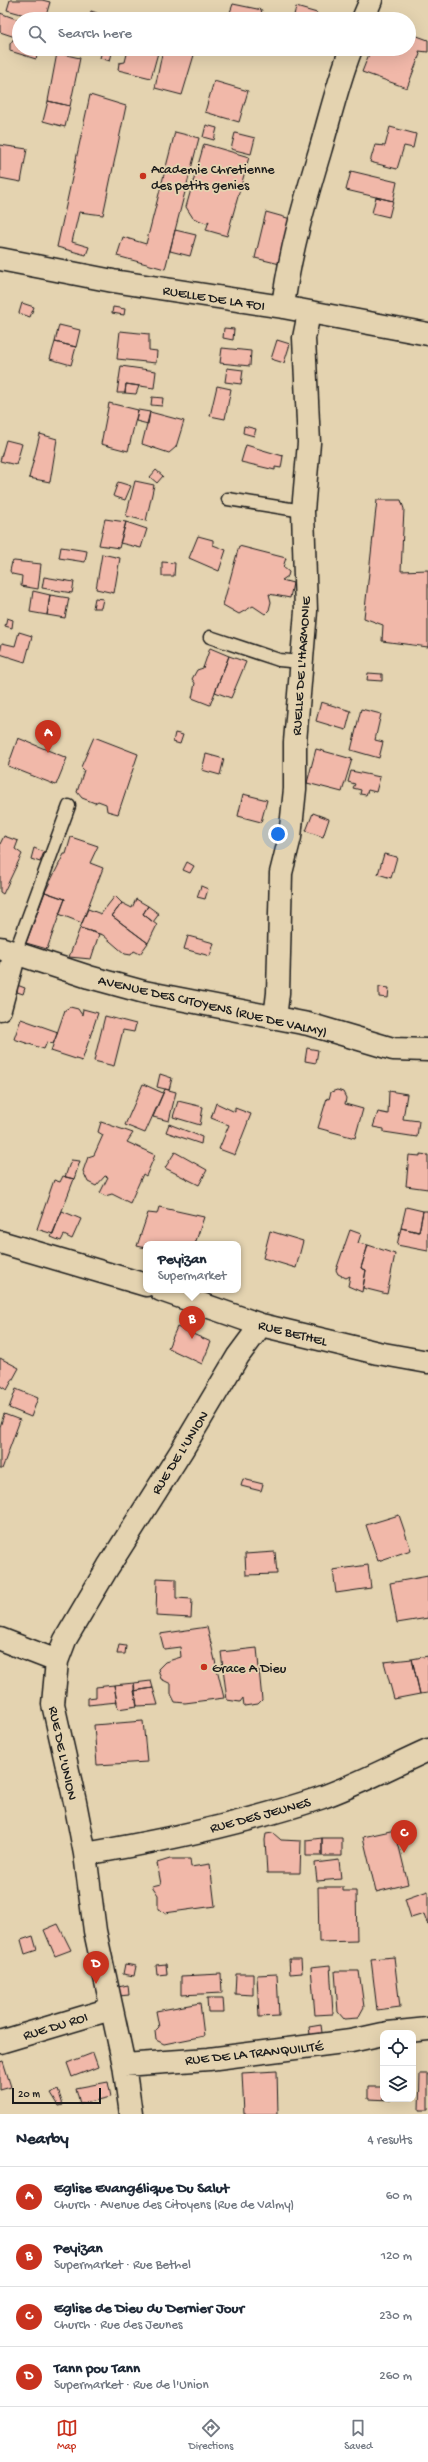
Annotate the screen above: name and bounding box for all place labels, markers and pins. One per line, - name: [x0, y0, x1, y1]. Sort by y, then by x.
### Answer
- place label: Academie Chretienne des petits genies: [151, 162, 275, 195]
- marker: Academie Chretienne des petits genies: [138, 171, 148, 181]
- pin: A: [35, 720, 61, 753]
- pin: B: [179, 1306, 205, 1339]
- place label: Grace A Dieu: [212, 1661, 287, 1678]
- marker: Grace A Dieu: [199, 1662, 209, 1672]
- pin: C: [391, 1820, 417, 1853]
- pin: D: [83, 1951, 109, 1984]

